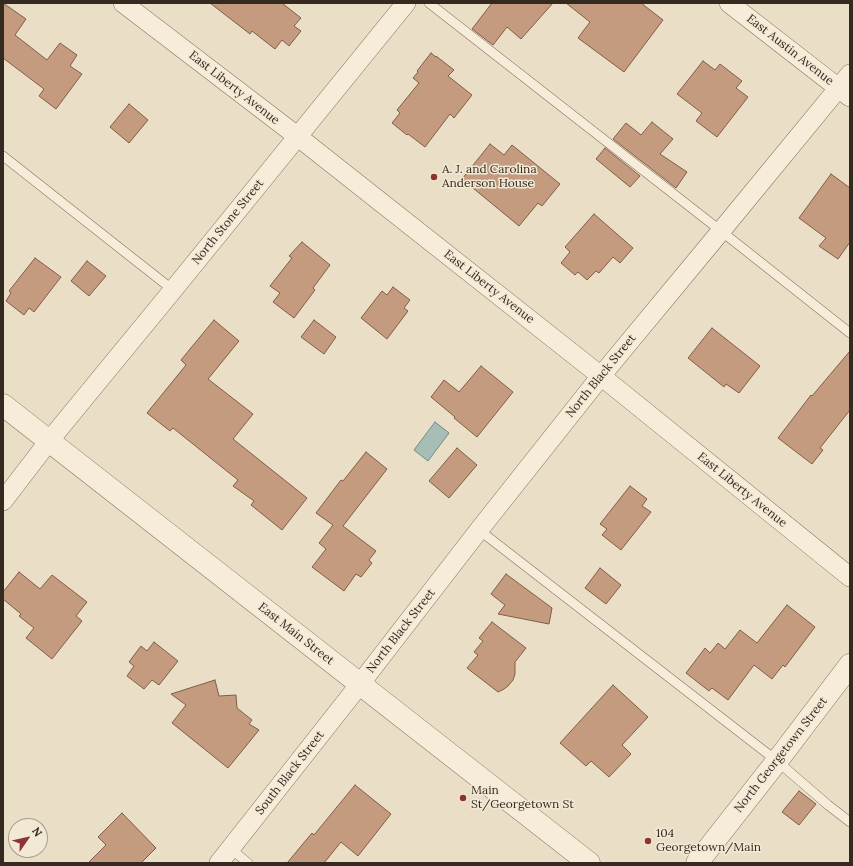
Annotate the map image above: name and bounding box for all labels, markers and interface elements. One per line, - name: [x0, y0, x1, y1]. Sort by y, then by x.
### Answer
- street label: East Austin Avenue: [744, 12, 836, 88]
- street label: East Liberty Avenue: [186, 48, 282, 128]
- place label: A. J. and Carolina Anderson House: [442, 163, 537, 191]
- marker: A. J. and Carolina Anderson House: [429, 172, 439, 182]
- street label: North Stone Street: [189, 176, 267, 268]
- street label: East Liberty Avenue: [441, 247, 537, 327]
- street label: North Black Street: [563, 331, 639, 421]
- street label: East Liberty Avenue: [694, 449, 790, 531]
- street label: North Black Street: [364, 586, 438, 676]
- street label: East Main Street: [255, 600, 337, 668]
- street label: North Georgetown Street: [731, 694, 831, 816]
- street label: South Black Street: [253, 728, 327, 818]
- place label: Main St/Georgetown St: [471, 784, 574, 812]
- marker: Main St/Georgetown St: [458, 793, 468, 803]
- north arrow: [8, 818, 48, 858]
- text: N: [29, 824, 45, 839]
- place label: 104 Georgetown/Main: [656, 827, 761, 855]
- marker: 104 Georgetown/Main: [643, 836, 653, 846]

